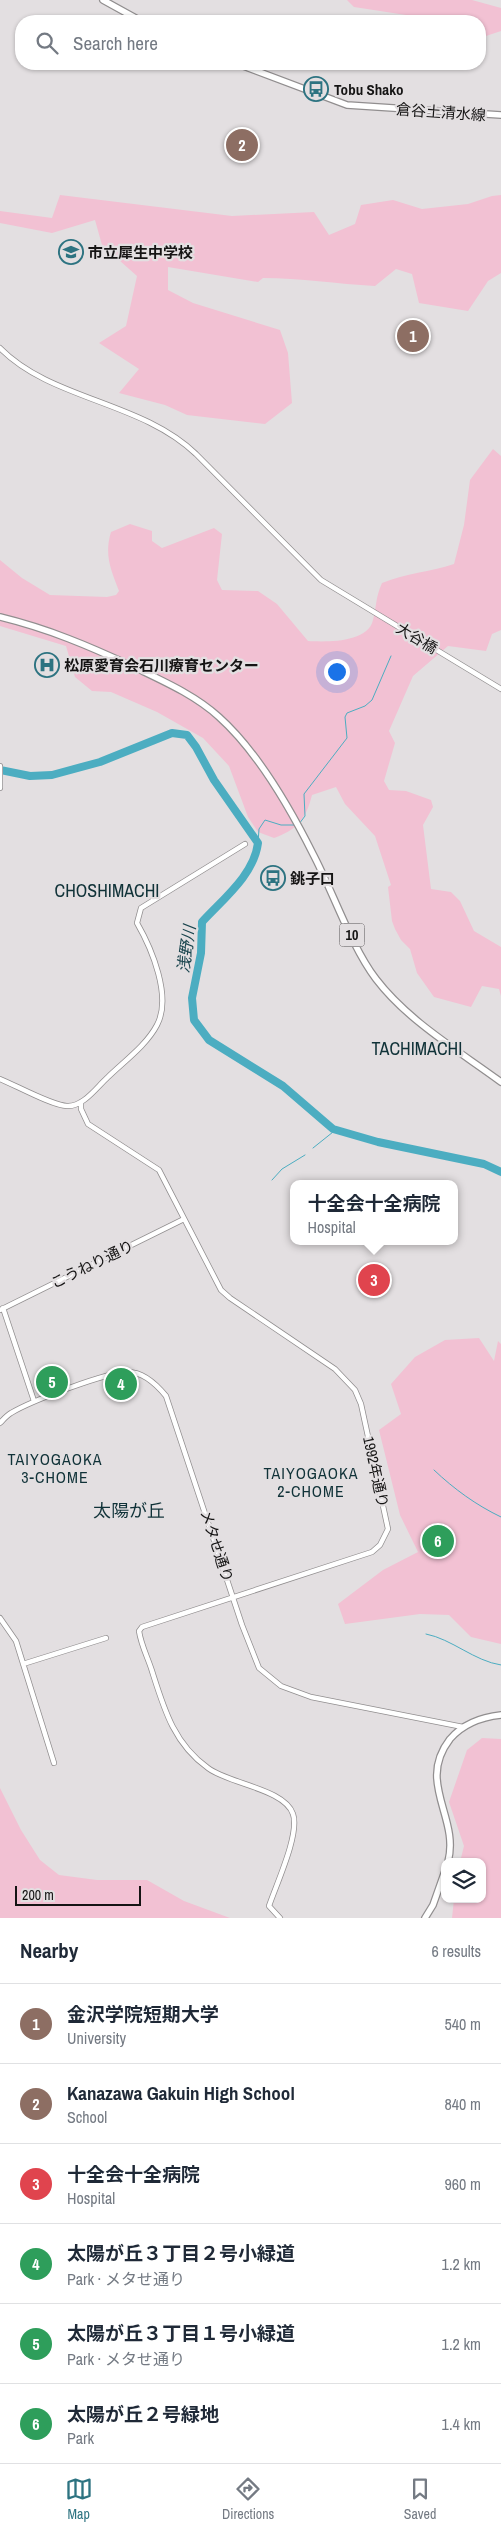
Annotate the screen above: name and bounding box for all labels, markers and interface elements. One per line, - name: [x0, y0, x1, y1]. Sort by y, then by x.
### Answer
- search box: [15, 15, 486, 70]
- icon: search: [33, 29, 61, 57]
- text: Search here: [73, 30, 158, 56]
- bus stop icon: Tobu Shako: [303, 76, 329, 102]
- place label: Tobu Shako: [334, 79, 404, 100]
- street label: 倉谷土清水線: [395, 98, 487, 126]
- pin: 2: [226, 126, 258, 164]
- school or university icon: 市立犀生中学校: [58, 239, 84, 265]
- place label: 市立犀生中学校: [88, 242, 193, 263]
- pin: 1: [397, 317, 429, 355]
- street label: 大谷橋: [392, 617, 442, 659]
- hospital icon: 松原愛育会石川療育センター: [34, 652, 60, 678]
- place label: 松原愛育会石川療育センター: [64, 655, 259, 676]
- your location: [324, 659, 350, 685]
- bus stop icon: 銚子口: [260, 865, 286, 891]
- place label: 銚子口: [290, 868, 335, 889]
- district label: CHOSHIMACHI: [55, 878, 159, 903]
- water label: 浅野川: [172, 922, 201, 974]
- road number: 10: [340, 924, 364, 946]
- district label: TACHIMACHI: [372, 1036, 462, 1061]
- popup: [290, 1180, 458, 1245]
- text: 十全会十全病院: [307, 1190, 441, 1216]
- text: Hospital: [307, 1216, 356, 1238]
- street label: こうねり通り: [47, 1235, 137, 1293]
- pin: 3: [358, 1261, 390, 1299]
- pin: 5: [36, 1363, 68, 1401]
- pin: 4: [105, 1365, 137, 1403]
- street label: 1992年通り: [358, 1434, 394, 1510]
- district label: TAIYOGAOKA 3-CHOME: [7, 1448, 103, 1488]
- district label: TAIYOGAOKA 2-CHOME: [263, 1462, 359, 1502]
- district label: 太陽が丘: [93, 1498, 165, 1523]
- street label: メタせ通り: [195, 1507, 239, 1585]
- pin: 6: [422, 1522, 454, 1560]
- map controls: [441, 1858, 486, 1903]
- button: layers: [441, 1858, 486, 1903]
- scale bar: [15, 1883, 141, 1906]
- text: 200 m: [22, 1886, 54, 1904]
- text: Nearby: [20, 1936, 78, 1965]
- text: 6 results: [431, 1940, 481, 1962]
- text: 金沢学院短期大学: [67, 2001, 219, 2027]
- text: 1: [32, 2013, 40, 2035]
- text: 540 m: [445, 2013, 481, 2035]
- text: University: [67, 2027, 126, 2049]
- text: Kanazawa Gakuin High School: [67, 2080, 295, 2106]
- text: 2: [32, 2093, 40, 2115]
- text: 840 m: [445, 2093, 481, 2115]
- text: School: [67, 2106, 107, 2128]
- text: 十全会十全病院: [67, 2161, 200, 2187]
- text: 3: [32, 2173, 40, 2195]
- text: 960 m: [445, 2173, 481, 2195]
- text: Hospital: [67, 2187, 115, 2209]
- text: 太陽が丘３丁目２号小緑道: [67, 2240, 295, 2266]
- text: 4: [32, 2253, 40, 2275]
- text: 1.2 km: [442, 2253, 481, 2275]
- text: Park · メタせ通り: [67, 2268, 185, 2290]
- text: 太陽が丘３丁目１号小緑道: [67, 2320, 295, 2346]
- text: 5: [32, 2333, 40, 2355]
- text: 1.2 km: [442, 2333, 481, 2355]
- text: Park · メタせ通り: [67, 2348, 185, 2370]
- text: 太陽が丘２号緑地: [67, 2401, 219, 2427]
- text: 6: [32, 2413, 40, 2435]
- text: 1.4 km: [442, 2413, 481, 2435]
- text: Park: [67, 2427, 94, 2449]
- tab: Map: [65, 2475, 93, 2523]
- tab: Directions: [222, 2475, 274, 2523]
- tab: Saved: [404, 2475, 436, 2523]

